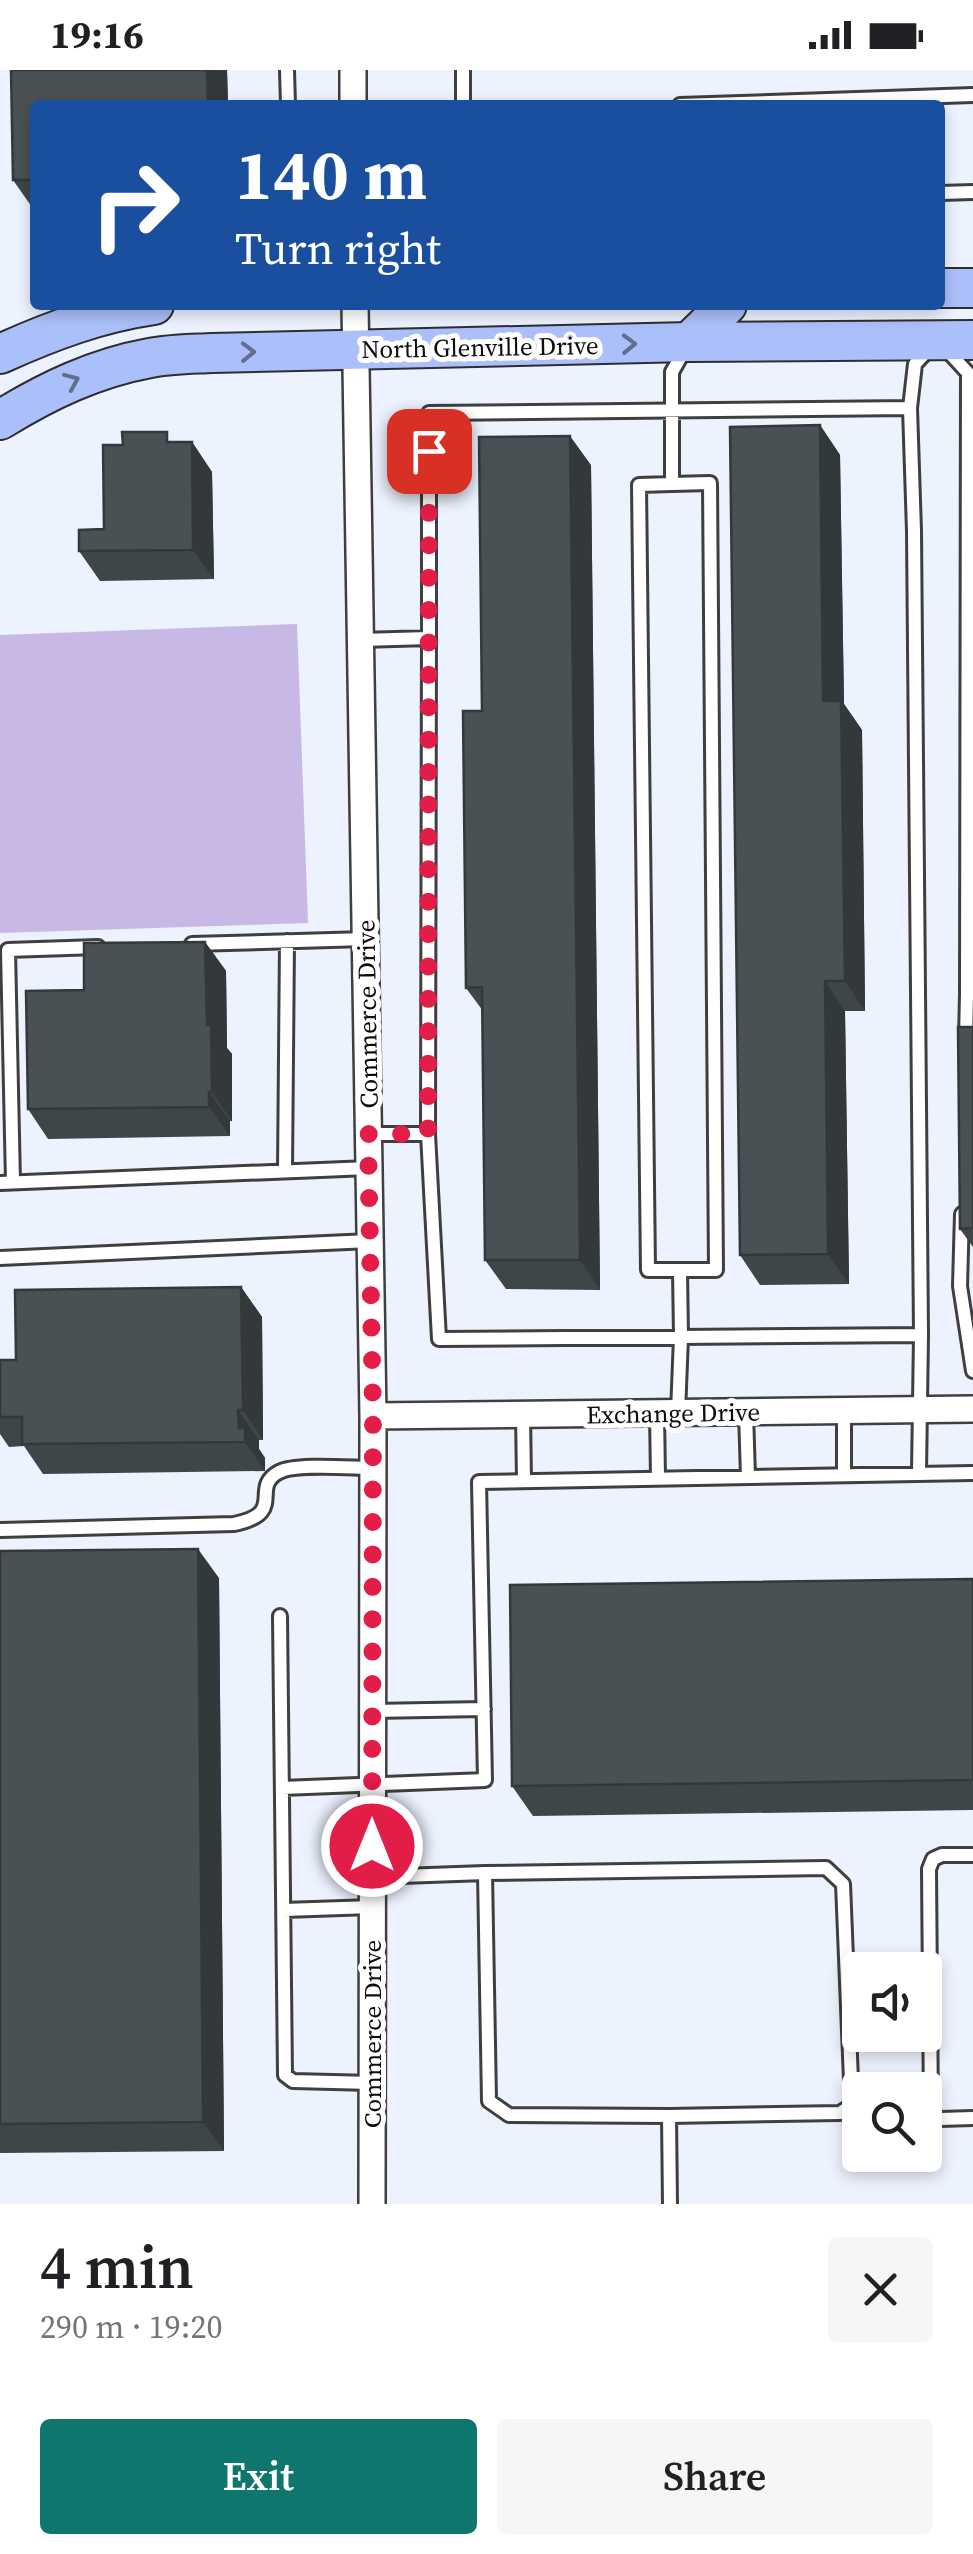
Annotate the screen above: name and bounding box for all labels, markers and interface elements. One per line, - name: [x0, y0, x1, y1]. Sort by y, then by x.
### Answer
- text: 19:16: [50, 9, 144, 61]
- text: 140 m: [235, 126, 427, 222]
- icon: right: [70, 140, 200, 270]
- text: Turn right: [235, 217, 441, 279]
- street label: North Glenville Drive: [361, 328, 599, 366]
- one-way arrow: [621, 333, 637, 354]
- one-way arrow: [242, 341, 257, 363]
- one-way arrow: [62, 373, 80, 393]
- pin: [387, 409, 472, 494]
- icon: arrive: [402, 424, 457, 479]
- street label: Commerce Drive: [348, 919, 386, 1109]
- street label: Exchange Drive: [586, 1394, 760, 1432]
- position arrow: [320, 1794, 424, 1898]
- street label: Commerce Drive: [355, 1940, 389, 2128]
- map controls: [842, 1952, 942, 2172]
- button: sound: [842, 1952, 942, 2052]
- button: search: [842, 2072, 942, 2172]
- text: 4 min: [40, 2226, 194, 2308]
- button: close: [828, 2237, 933, 2342]
- text: 290 m · 19:20: [40, 2305, 222, 2349]
- button: Exit: [40, 2419, 477, 2534]
- button: Share: [497, 2419, 933, 2534]

